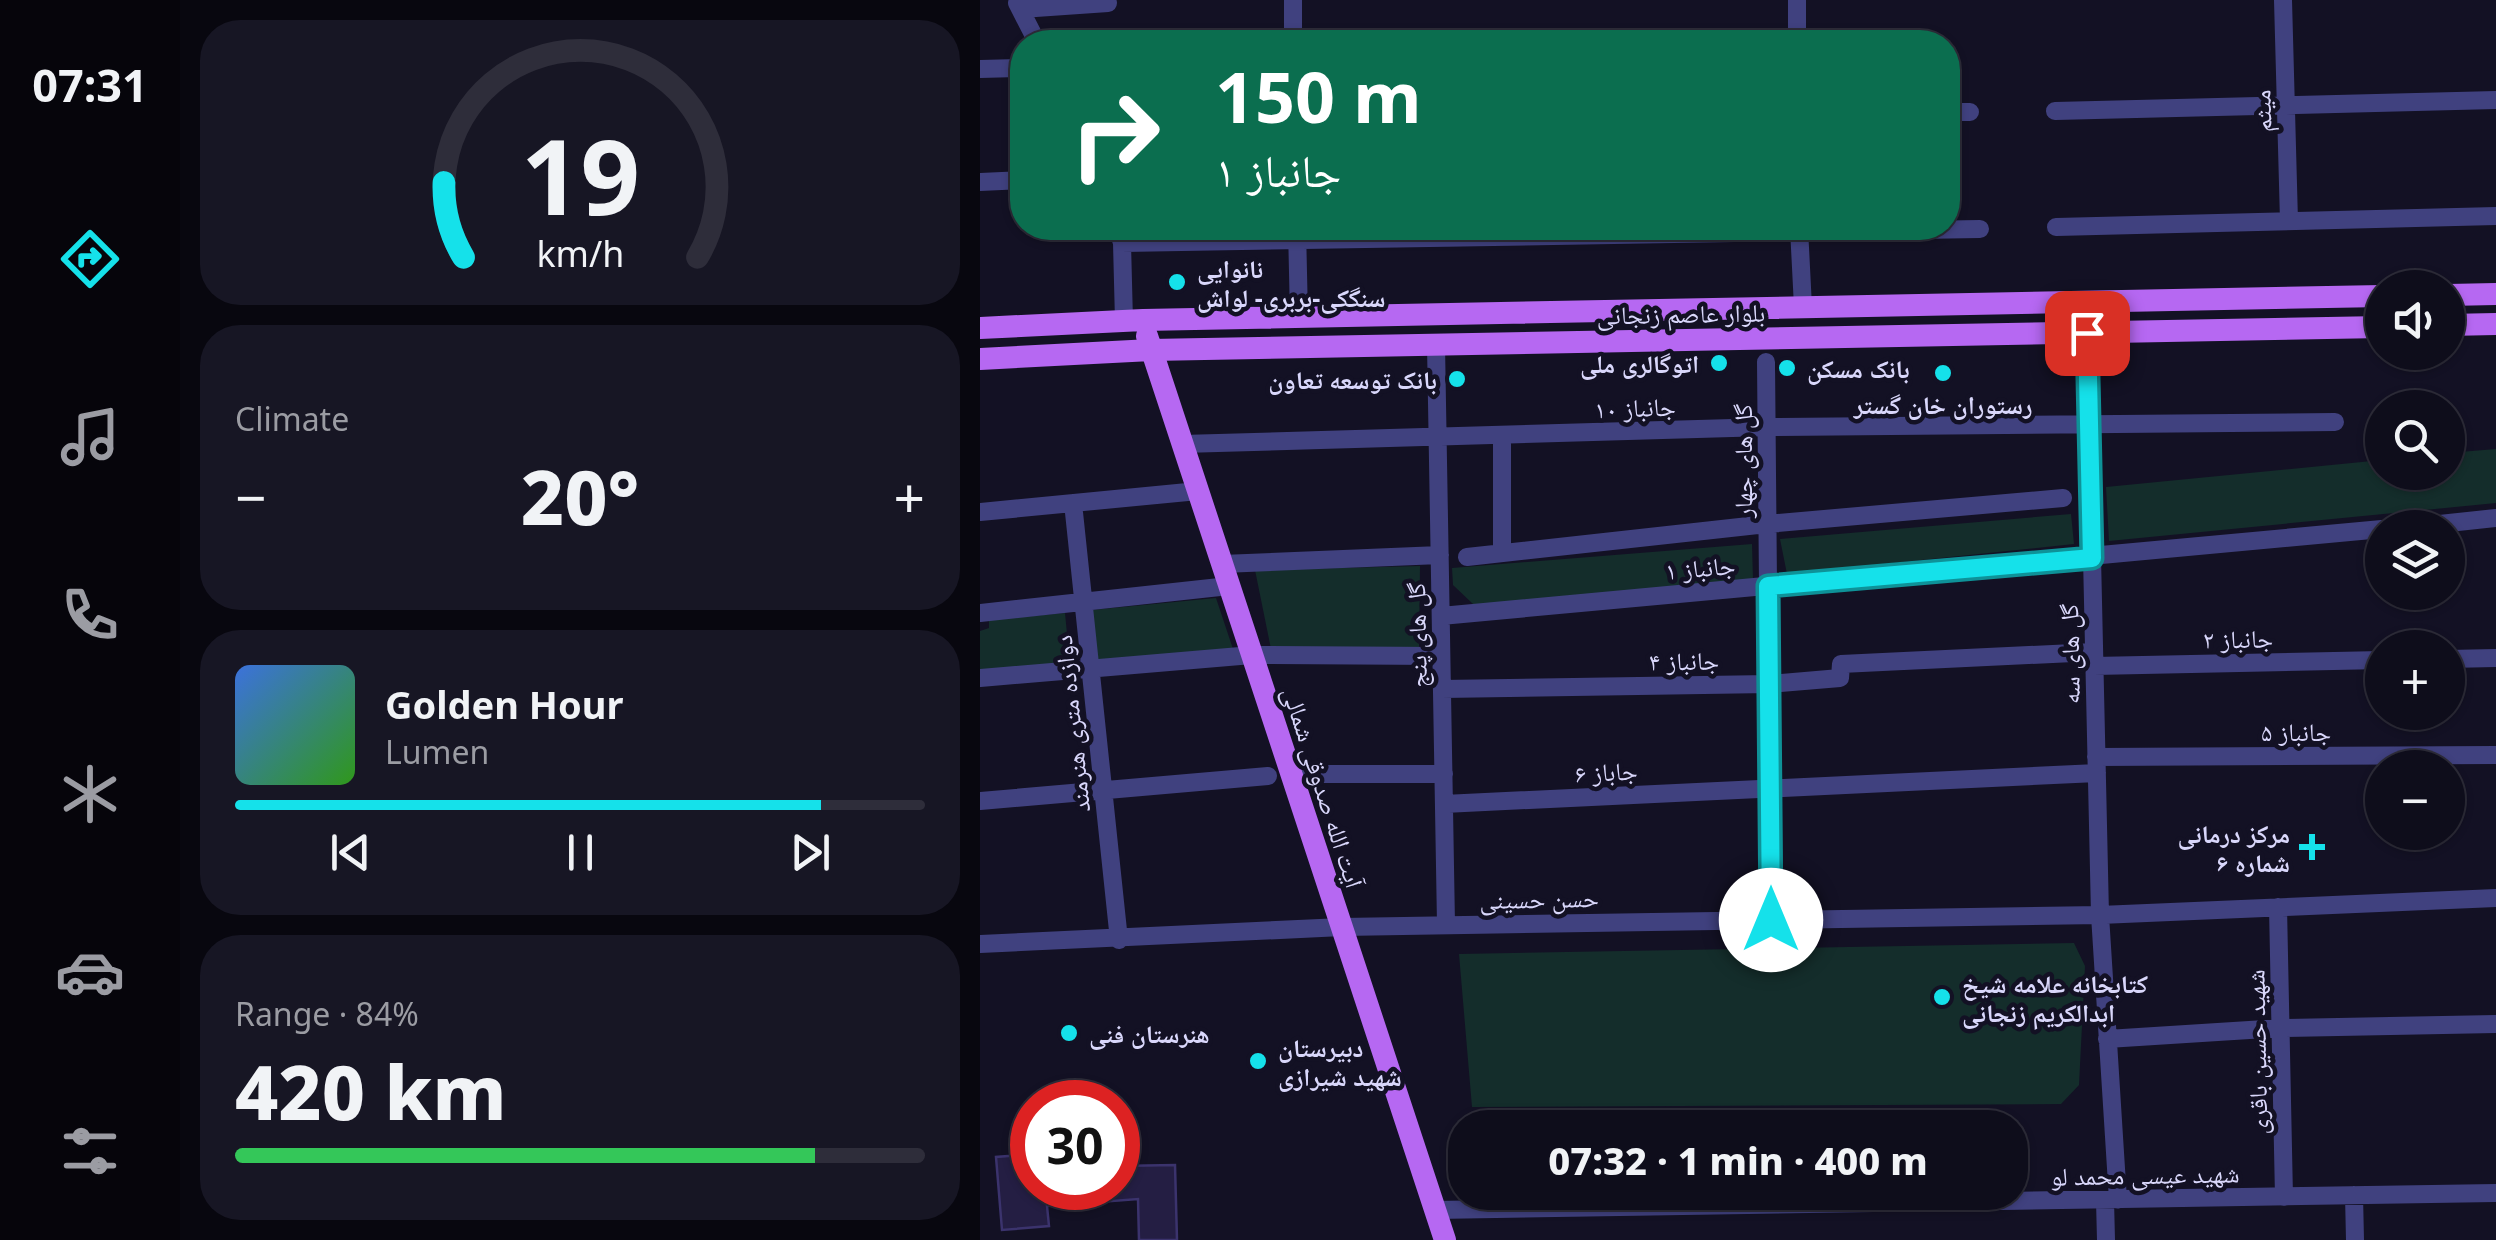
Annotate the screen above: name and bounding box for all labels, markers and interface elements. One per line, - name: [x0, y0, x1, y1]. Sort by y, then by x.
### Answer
- text: 150 m: [1215, 48, 1422, 144]
- text: 07:31: [32, 54, 148, 115]
- icon: right: [1050, 70, 1180, 200]
- street label: میثم: [2243, 89, 2280, 133]
- text: 19: [521, 104, 639, 245]
- text: جانباز ۱: [1215, 139, 1341, 200]
- icon: directions: [55, 224, 125, 294]
- text: km/h: [536, 229, 624, 277]
- place label: نانوایی سنگکی-بربری- لواش: [1197, 251, 1386, 314]
- map controls: [2365, 270, 2465, 850]
- button: sound: [2365, 270, 2465, 370]
- marker: نانوایی سنگکی-بربری- لواش: [1166, 271, 1188, 293]
- pin: [2045, 291, 2130, 376]
- street label: بلوار عاصم زنجانی: [1596, 295, 1766, 332]
- icon: arrive: [2060, 306, 2115, 361]
- place label: اتوگالری ملی: [1580, 346, 1699, 380]
- place label: بانک مسکن: [1807, 351, 1910, 385]
- marker: اتوگالری ملی: [1708, 352, 1730, 374]
- marker: بانک مسکن: [1776, 357, 1798, 379]
- place label: بانک توسعه تعاون: [1268, 362, 1437, 396]
- marker: رستوران خان گستر: [1932, 362, 1954, 384]
- marker: بانک توسعه تعاون: [1446, 368, 1468, 390]
- place label: رستوران خان گستر: [1853, 387, 2032, 421]
- street label: جانباز ۱۰: [1594, 389, 1676, 425]
- button: search: [2365, 390, 2465, 490]
- text: Climate: [235, 397, 349, 440]
- icon: music: [55, 402, 125, 472]
- street label: گل های چهار: [1725, 404, 1759, 519]
- text: 20°: [521, 445, 639, 547]
- text: −: [235, 459, 266, 534]
- text: +: [894, 459, 925, 534]
- button: layers: [2365, 510, 2465, 610]
- street label: جانباز ۱: [1664, 547, 1736, 587]
- icon: phone: [55, 580, 125, 650]
- street label: گل های پنج: [1398, 582, 1434, 688]
- street label: گل های سه: [2051, 604, 2087, 704]
- street label: جانباز ۲: [2203, 620, 2273, 656]
- button: +: [2365, 630, 2465, 730]
- street label: دوازده متری هنرمند: [1045, 634, 1097, 814]
- street label: جانباز ۴: [1649, 642, 1719, 678]
- text: Golden Hour: [385, 678, 623, 730]
- street label: آیت الله صدوقی شمالی: [1275, 682, 1373, 893]
- street label: جانباز ۵: [2261, 714, 2331, 748]
- text: Lumen: [385, 730, 489, 773]
- button: −: [2365, 750, 2465, 850]
- street label: جاباز ۶: [1574, 752, 1638, 790]
- icon: climate: [55, 759, 125, 829]
- place label: مرکز درمانی شماره ۶: [2177, 816, 2290, 879]
- icon: previous: [323, 825, 378, 880]
- icon: pause: [553, 825, 608, 880]
- icon: next: [783, 825, 838, 880]
- marker: مرکز درمانی شماره ۶: [2299, 834, 2325, 860]
- position arrow: [1719, 868, 1823, 972]
- street label: حسن حسینی: [1479, 880, 1599, 916]
- icon: car: [55, 937, 125, 1007]
- place label: کتابخانه علامه شیخ ابدالکریم زنجانی: [1962, 966, 2148, 1030]
- street label: شهید حسین باقری: [2238, 969, 2274, 1135]
- marker: کتابخانه علامه شیخ ابدالکریم زنجانی: [1931, 986, 1953, 1008]
- text: Range · 84%: [235, 992, 419, 1035]
- place label: هنرستان فنی: [1089, 1016, 1210, 1050]
- marker: هنرستان فنی: [1058, 1022, 1080, 1044]
- place label: دبیرستان شهید شیرازی: [1278, 1030, 1402, 1093]
- text: 420 km: [235, 1040, 506, 1142]
- marker: دبیرستان شهید شیرازی: [1247, 1050, 1269, 1072]
- speed limit sign: 30: [1010, 1080, 1140, 1210]
- icon: filters: [55, 1116, 125, 1186]
- text: 07:32 · 1 min · 400 m: [1548, 1134, 1928, 1186]
- street label: شهید عیسی محمد لو: [2050, 1155, 2240, 1193]

